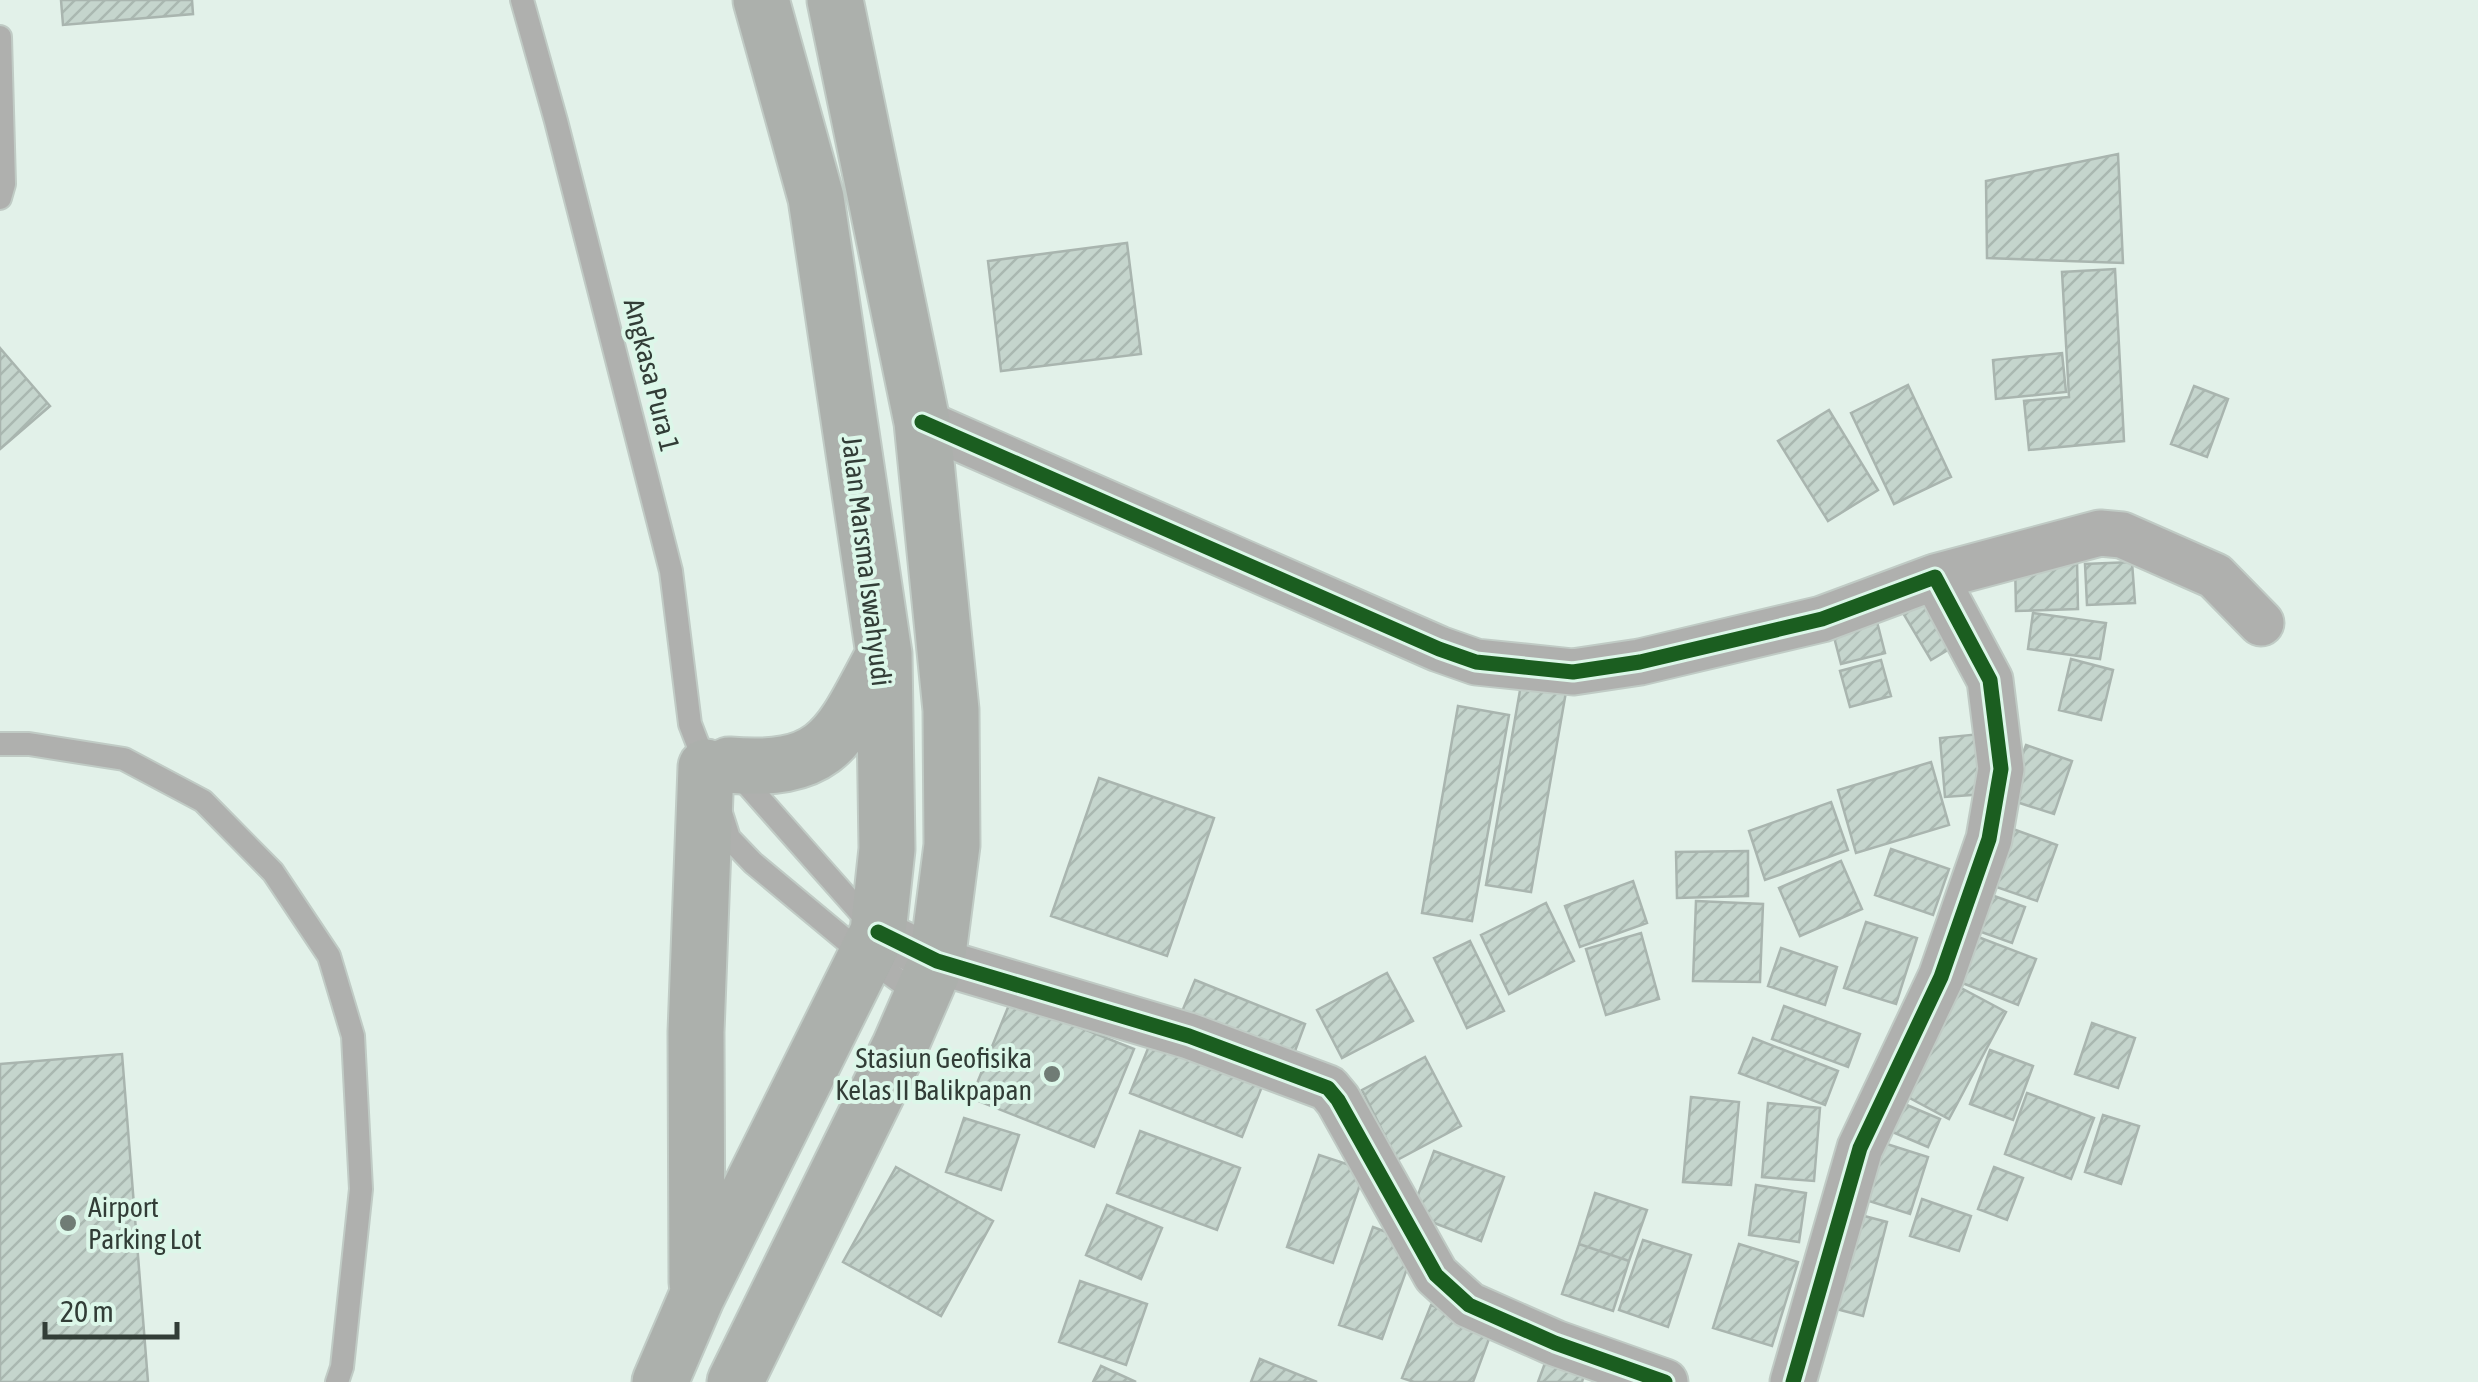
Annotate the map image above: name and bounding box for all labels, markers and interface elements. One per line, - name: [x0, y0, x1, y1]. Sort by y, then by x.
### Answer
- street label: Angkasa Pura 1: [618, 295, 686, 455]
- street label: Jalan Marsma Iswahyudi: [836, 434, 898, 688]
- place label: Stasiun Geofisika Kelas II Balikpapan: [835, 1042, 1032, 1106]
- marker: Stasiun Geofisika Kelas II Balikpapan: [1041, 1063, 1063, 1085]
- place label: Airport Parking Lot: [88, 1191, 202, 1255]
- marker: Airport Parking Lot: [57, 1212, 79, 1234]
- scale bar: [45, 1277, 178, 1339]
- text: 20 m: [60, 1294, 114, 1328]

